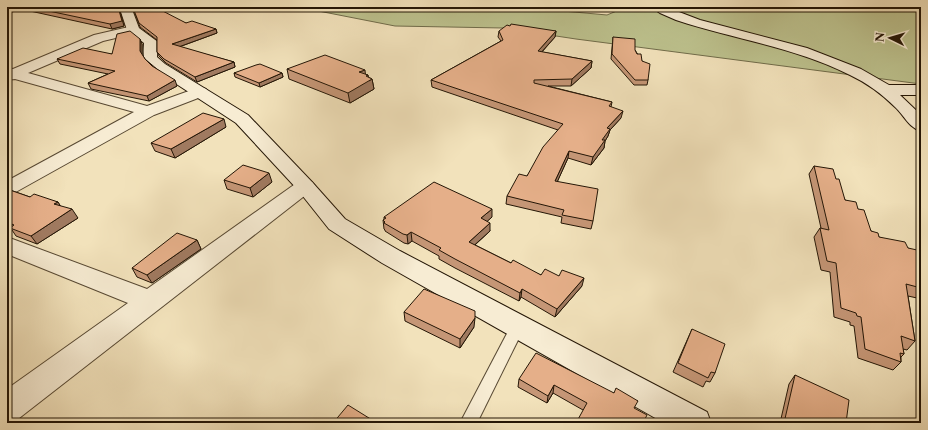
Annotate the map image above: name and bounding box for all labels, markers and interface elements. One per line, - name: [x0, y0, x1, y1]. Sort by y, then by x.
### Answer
- north arrow: [870, 18, 910, 58]
- text: N: [873, 31, 887, 43]

